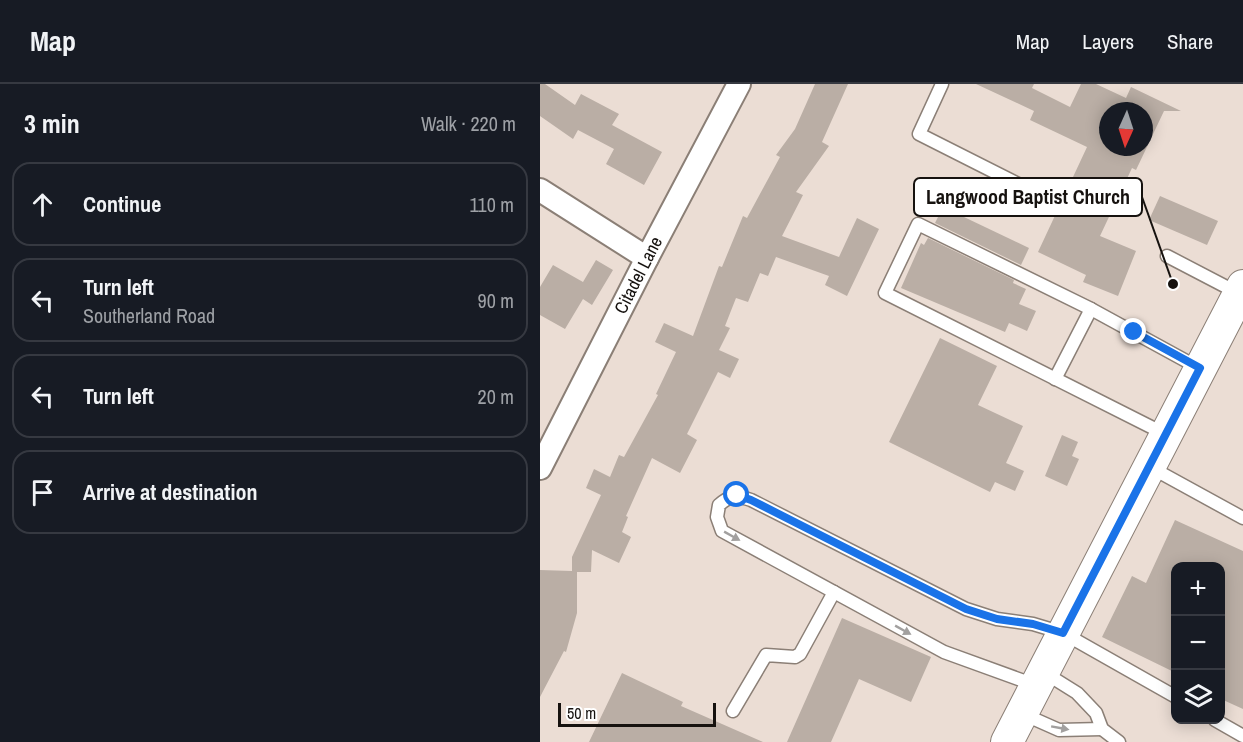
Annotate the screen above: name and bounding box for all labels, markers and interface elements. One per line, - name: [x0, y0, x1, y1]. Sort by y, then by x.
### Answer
- text: Map: [30, 22, 76, 60]
- text: Map: [1016, 27, 1049, 56]
- text: Layers: [1082, 27, 1134, 56]
- text: Share: [1167, 27, 1213, 56]
- north arrow: [1099, 102, 1153, 156]
- text: 3 min: [24, 106, 80, 141]
- text: Walk · 220 m: [421, 110, 516, 137]
- callout: Langwood Baptist Church: [914, 178, 1142, 216]
- text: Langwood Baptist Church: [926, 183, 1130, 210]
- icon: ahead: [26, 188, 59, 221]
- text: Continue: [83, 189, 161, 219]
- text: 110 m: [470, 191, 514, 218]
- street label: Citadel Lane: [608, 232, 668, 318]
- text: Turn left: [83, 272, 154, 302]
- icon: left: [26, 284, 59, 317]
- text: 90 m: [478, 287, 514, 314]
- text: Southerland Road: [83, 302, 215, 329]
- route end: [1120, 318, 1146, 344]
- icon: left: [26, 380, 59, 413]
- text: Turn left: [83, 381, 154, 411]
- text: 20 m: [478, 383, 514, 410]
- icon: arrive: [26, 476, 59, 509]
- text: Arrive at destination: [83, 477, 257, 507]
- route start: [723, 481, 749, 507]
- one-way arrow: [724, 531, 741, 541]
- map controls: [1171, 562, 1225, 724]
- button: +: [1171, 562, 1225, 616]
- button: −: [1171, 616, 1225, 670]
- one-way arrow: [895, 625, 912, 635]
- button: layers: [1171, 670, 1225, 724]
- scale bar: [558, 700, 716, 728]
- text: 50 m: [567, 702, 596, 724]
- one-way arrow: [1051, 724, 1070, 733]

